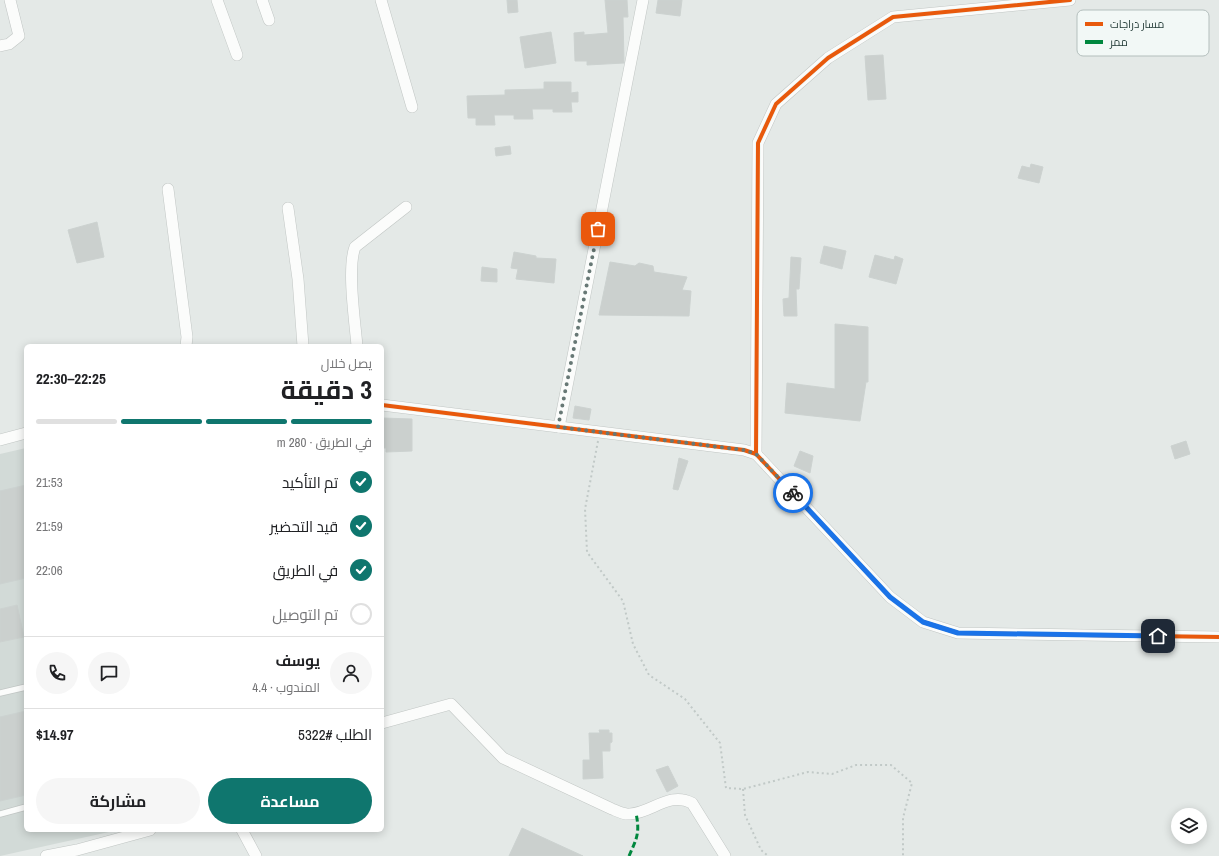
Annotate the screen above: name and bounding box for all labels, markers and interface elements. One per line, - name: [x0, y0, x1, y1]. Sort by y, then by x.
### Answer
- legend: [1077, 10, 1209, 56]
- text: مسار دراجات: [1110, 17, 1164, 31]
- text: ممر: [1109, 35, 1128, 49]
- pin: [581, 212, 615, 246]
- icon: bag: [587, 218, 609, 240]
- text: يصل خلال: [321, 355, 372, 372]
- text: 22:25–22:30: [36, 368, 106, 389]
- text: 3 دقيقة: [281, 372, 372, 407]
- text: في الطريق · 280 m: [277, 434, 372, 451]
- icon: check: [350, 471, 372, 493]
- text: تم التأكيد: [282, 472, 338, 493]
- courier: [773, 473, 813, 513]
- text: 21:53: [36, 474, 63, 491]
- icon: bike: [782, 482, 804, 504]
- icon: check: [350, 515, 372, 537]
- text: قيد التحضير: [270, 516, 338, 537]
- text: 21:59: [36, 518, 63, 535]
- icon: check: [350, 559, 372, 581]
- text: في الطريق: [273, 560, 338, 581]
- text: 22:06: [36, 562, 63, 579]
- text: تم التوصيل: [272, 604, 338, 625]
- pin: [1141, 619, 1175, 653]
- icon: home: [1147, 625, 1169, 647]
- text: يوسف: [275, 650, 320, 671]
- button: phone: [36, 652, 78, 694]
- button: chat: [88, 652, 130, 694]
- button: person: [330, 652, 372, 694]
- text: المندوب · 4.4: [252, 679, 320, 696]
- text: $14.97: [36, 724, 74, 745]
- text: الطلب #5322: [298, 724, 372, 745]
- button: مشاركة: [36, 778, 200, 824]
- button: مساعدة: [208, 778, 372, 824]
- map controls: [1171, 808, 1207, 844]
- button: layers: [1171, 808, 1207, 844]

